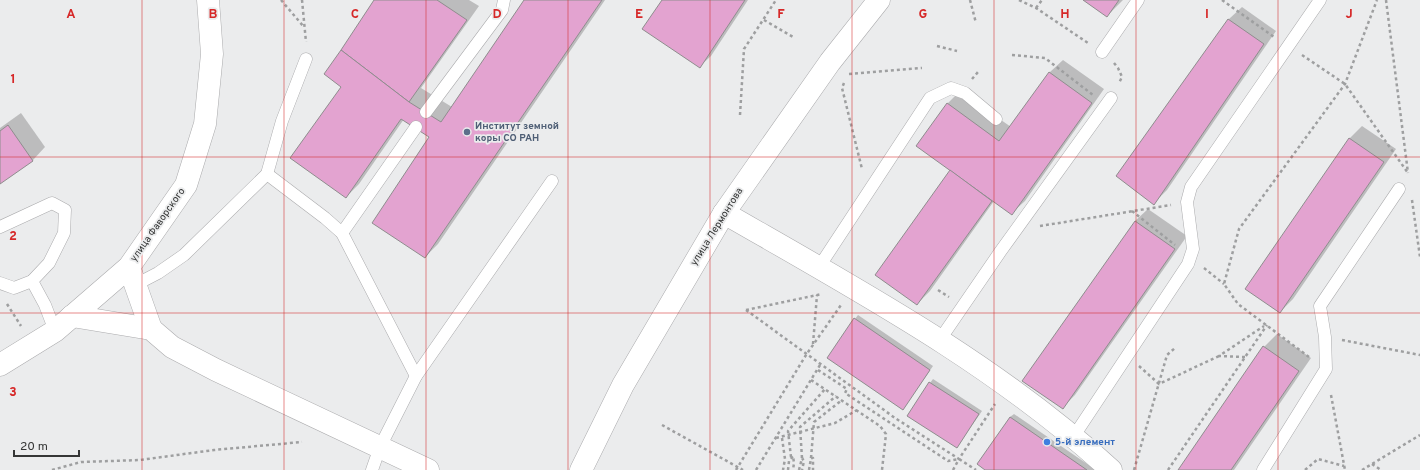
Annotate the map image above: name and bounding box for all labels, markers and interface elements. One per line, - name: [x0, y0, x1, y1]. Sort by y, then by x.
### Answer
- text: A: [66, 7, 76, 23]
- text: B: [209, 7, 218, 23]
- text: C: [351, 7, 359, 23]
- text: D: [492, 7, 502, 23]
- text: E: [635, 7, 643, 23]
- text: F: [777, 7, 785, 23]
- text: G: [919, 7, 928, 23]
- text: H: [1060, 7, 1070, 23]
- text: I: [1205, 7, 1209, 23]
- text: J: [1345, 7, 1353, 23]
- text: 1: [10, 72, 16, 88]
- place label: Институт земной коры СО РАН: [475, 120, 559, 145]
- marker: Институт земной коры СО РАН: [462, 127, 472, 137]
- street label: улица Фаворского: [128, 185, 189, 265]
- street label: улица Лермонтова: [688, 186, 746, 268]
- text: 2: [9, 229, 17, 245]
- text: 3: [9, 385, 17, 401]
- scale bar: [14, 432, 79, 458]
- place label: 5-й элемент: [1055, 436, 1115, 449]
- marker: 5-й элемент: [1042, 437, 1052, 447]
- text: 20 m: [20, 439, 48, 455]

